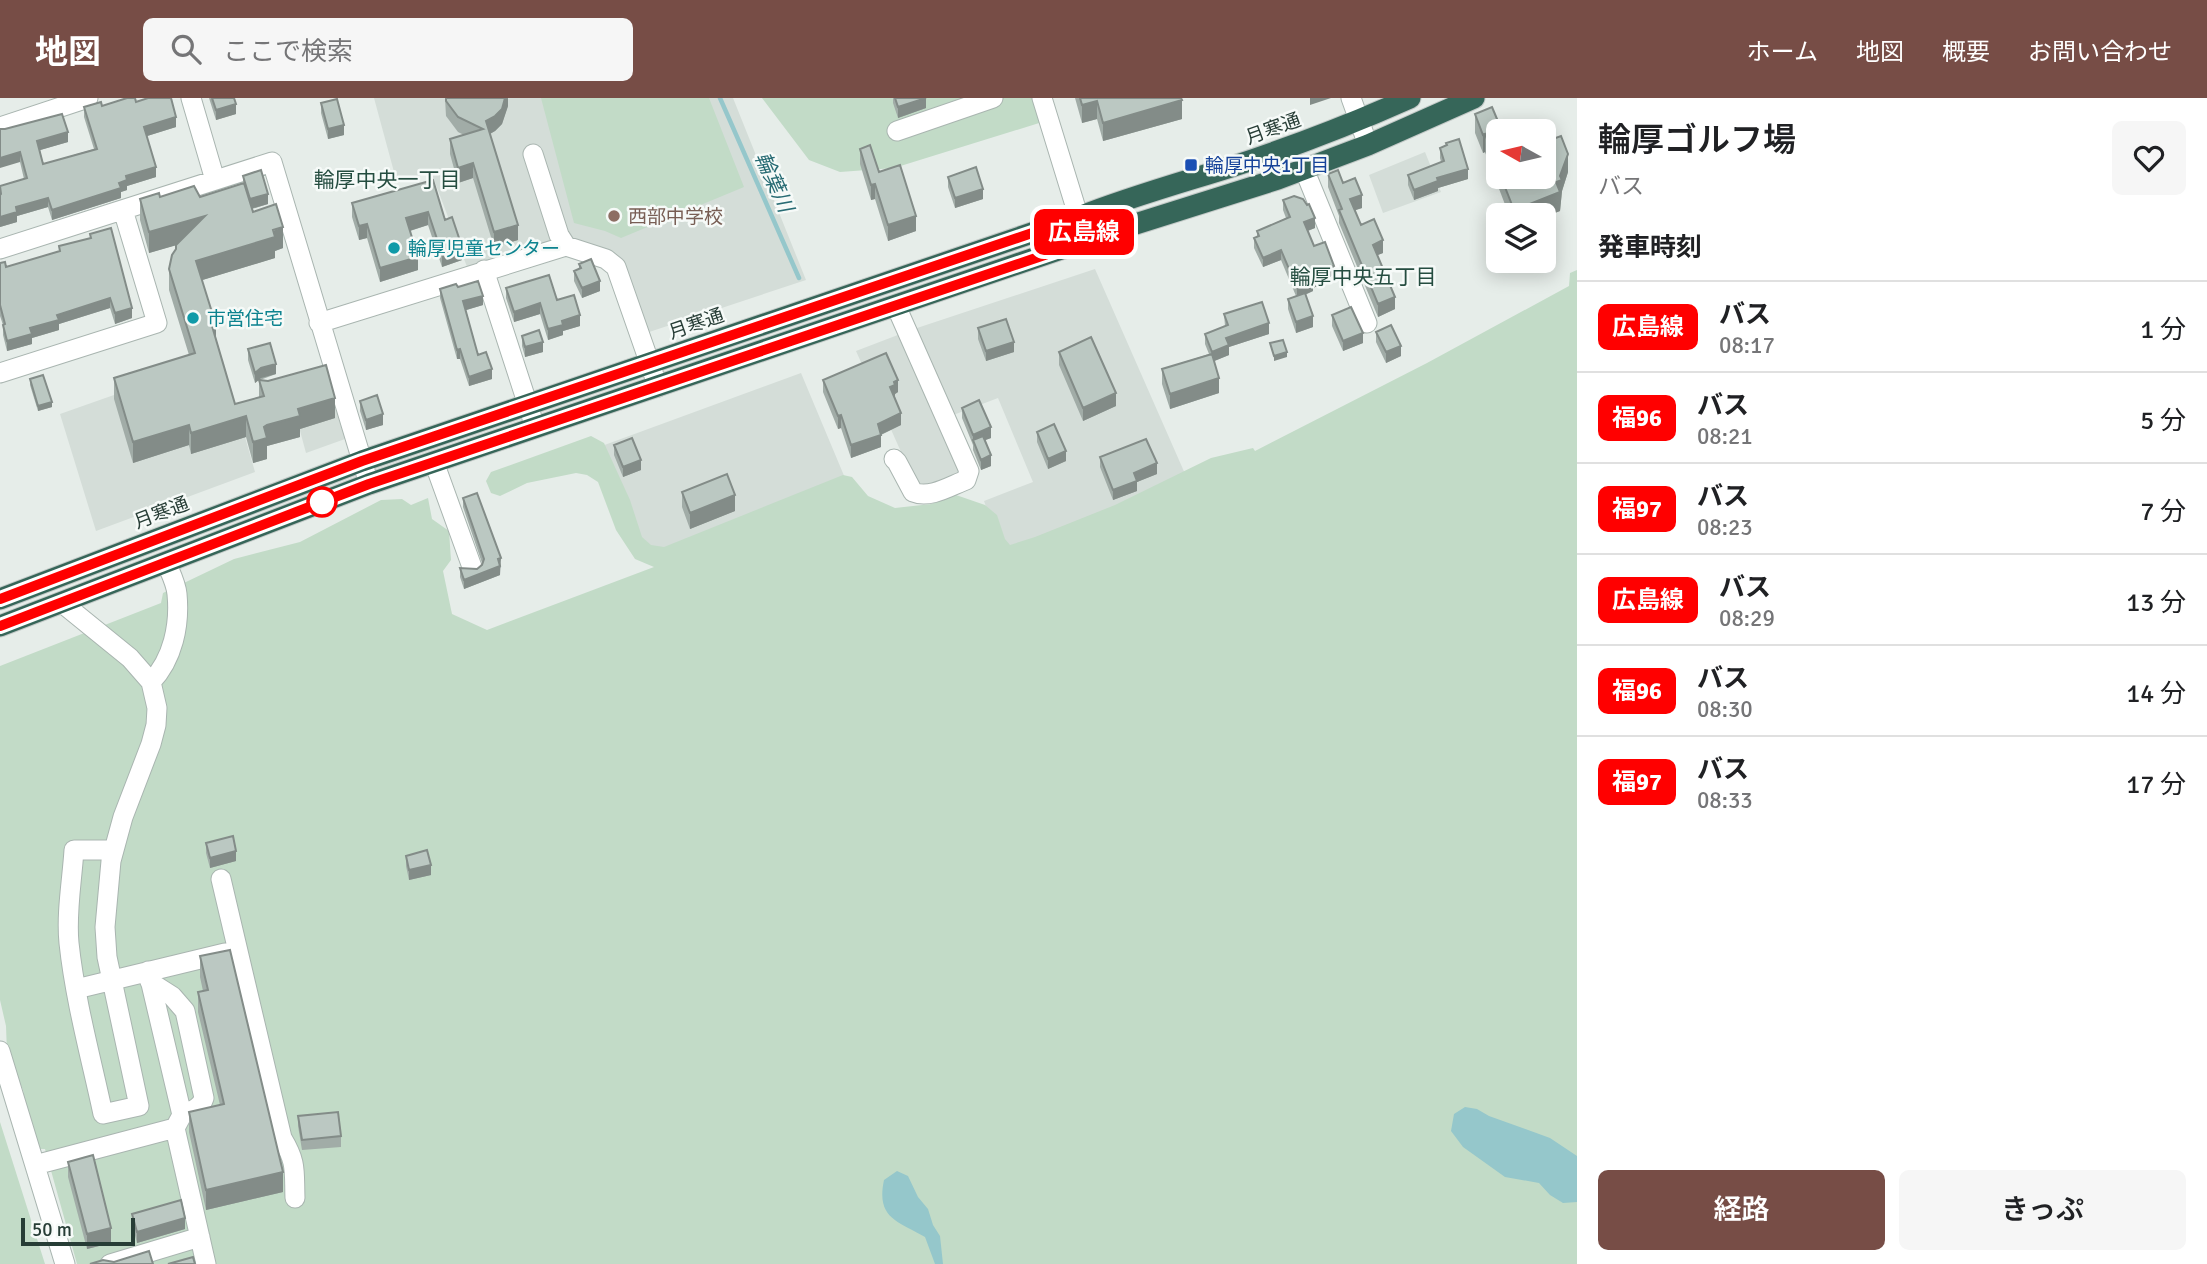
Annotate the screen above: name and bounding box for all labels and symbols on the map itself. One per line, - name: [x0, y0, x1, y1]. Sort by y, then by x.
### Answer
- street label: 月寒通: [1242, 108, 1304, 150]
- north arrow: [1486, 119, 1556, 189]
- water label: 輪葉川: [749, 148, 800, 218]
- place label: 輪厚中央1丁目: [1205, 154, 1329, 178]
- marker: 輪厚中央1丁目: [1183, 157, 1199, 173]
- district label: 輪厚中央一丁目: [314, 167, 461, 193]
- place label: 西部中学校: [628, 205, 723, 229]
- marker: 西部中学校: [606, 208, 622, 224]
- line badge: 広島線: [1044, 209, 1124, 255]
- place label: 輪厚児童センター: [408, 237, 560, 261]
- marker: 輪厚児童センター: [386, 240, 402, 256]
- district label: 輪厚中央五丁目: [1290, 264, 1437, 290]
- street label: 月寒通: [665, 303, 727, 345]
- place label: 市営住宅: [207, 307, 283, 331]
- marker: 市営住宅: [185, 310, 201, 326]
- unlabelled marker: [307, 487, 337, 517]
- street label: 月寒通: [130, 492, 192, 534]
- scale bar: [21, 1215, 135, 1247]

